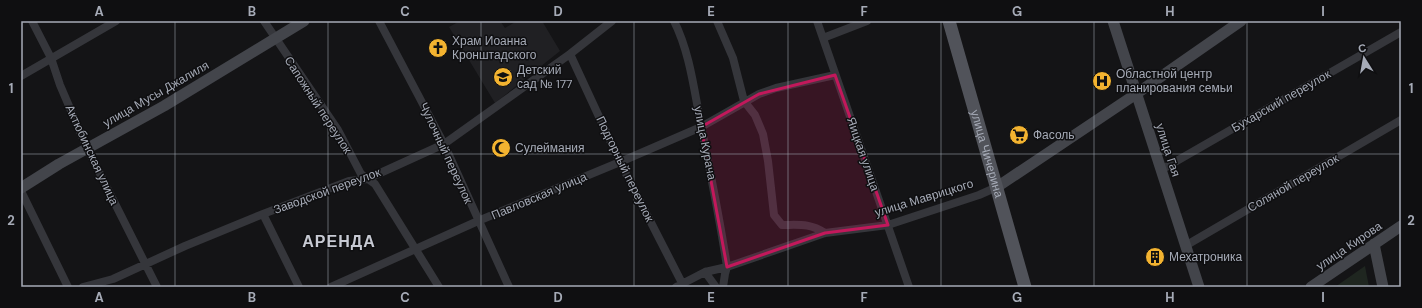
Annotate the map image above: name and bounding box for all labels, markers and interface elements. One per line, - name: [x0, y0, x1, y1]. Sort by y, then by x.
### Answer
- text: A: [94, 3, 104, 20]
- text: B: [248, 3, 256, 20]
- text: C: [400, 3, 410, 20]
- text: D: [553, 3, 563, 20]
- text: E: [707, 3, 715, 20]
- text: F: [860, 3, 868, 20]
- text: G: [1012, 3, 1022, 20]
- text: H: [1165, 3, 1175, 20]
- text: I: [1321, 3, 1325, 20]
- place label: Храм Иоанна Кронштадского: [452, 33, 537, 63]
- church icon: Храм Иоанна Кронштадского: [427, 37, 449, 59]
- north arrow: [1344, 38, 1384, 78]
- text: С: [1357, 41, 1367, 56]
- street label: Сапожный переулок: [281, 53, 356, 157]
- street label: улица Мусы Джалиля: [100, 57, 212, 131]
- place label: Детский сад № 177: [517, 62, 573, 92]
- school or university icon: Детский сад № 177: [492, 66, 514, 88]
- place label: Областной центр планирования семьи: [1116, 66, 1233, 96]
- street label: Бухарский переулок: [1229, 66, 1334, 136]
- hospital icon: Областной центр планирования семьи: [1091, 70, 1113, 92]
- text: 1: [9, 80, 13, 97]
- text: 1: [1409, 80, 1413, 97]
- street label: Чулочный переулок: [416, 100, 477, 207]
- street label: Актюбинская улица: [62, 102, 122, 208]
- street label: улица Курача: [690, 105, 720, 182]
- street label: улица Чичерина: [967, 108, 1007, 200]
- street label: Подгорный переулок: [592, 113, 658, 225]
- street label: Яицкая улица: [843, 115, 883, 193]
- street label: улица Гая: [1152, 121, 1184, 179]
- supermarket icon: Фасоль: [1008, 124, 1030, 146]
- place label: Фасоль: [1033, 127, 1075, 143]
- mosque icon: Сулеймания: [490, 137, 512, 159]
- place label: Сулеймания: [515, 140, 585, 156]
- street label: Соляной переулок: [1244, 150, 1342, 216]
- street label: Заводской переулок: [271, 164, 383, 218]
- street label: Павловская улица: [489, 169, 590, 223]
- street label: улица Маврицкого: [873, 175, 976, 221]
- text: 2: [7, 212, 15, 229]
- text: 2: [1407, 212, 1415, 229]
- street label: улица Кирова: [1313, 218, 1385, 274]
- district label: АРЕНДА: [302, 231, 376, 252]
- building icon: Мехатроника: [1144, 246, 1166, 268]
- place label: Мехатроника: [1169, 249, 1243, 265]
- text: A: [94, 289, 104, 306]
- text: B: [248, 289, 256, 306]
- text: C: [400, 289, 410, 306]
- text: D: [553, 289, 563, 306]
- text: E: [707, 289, 715, 306]
- text: F: [860, 289, 868, 306]
- text: G: [1012, 289, 1022, 306]
- text: H: [1165, 289, 1175, 306]
- text: I: [1321, 289, 1325, 306]

